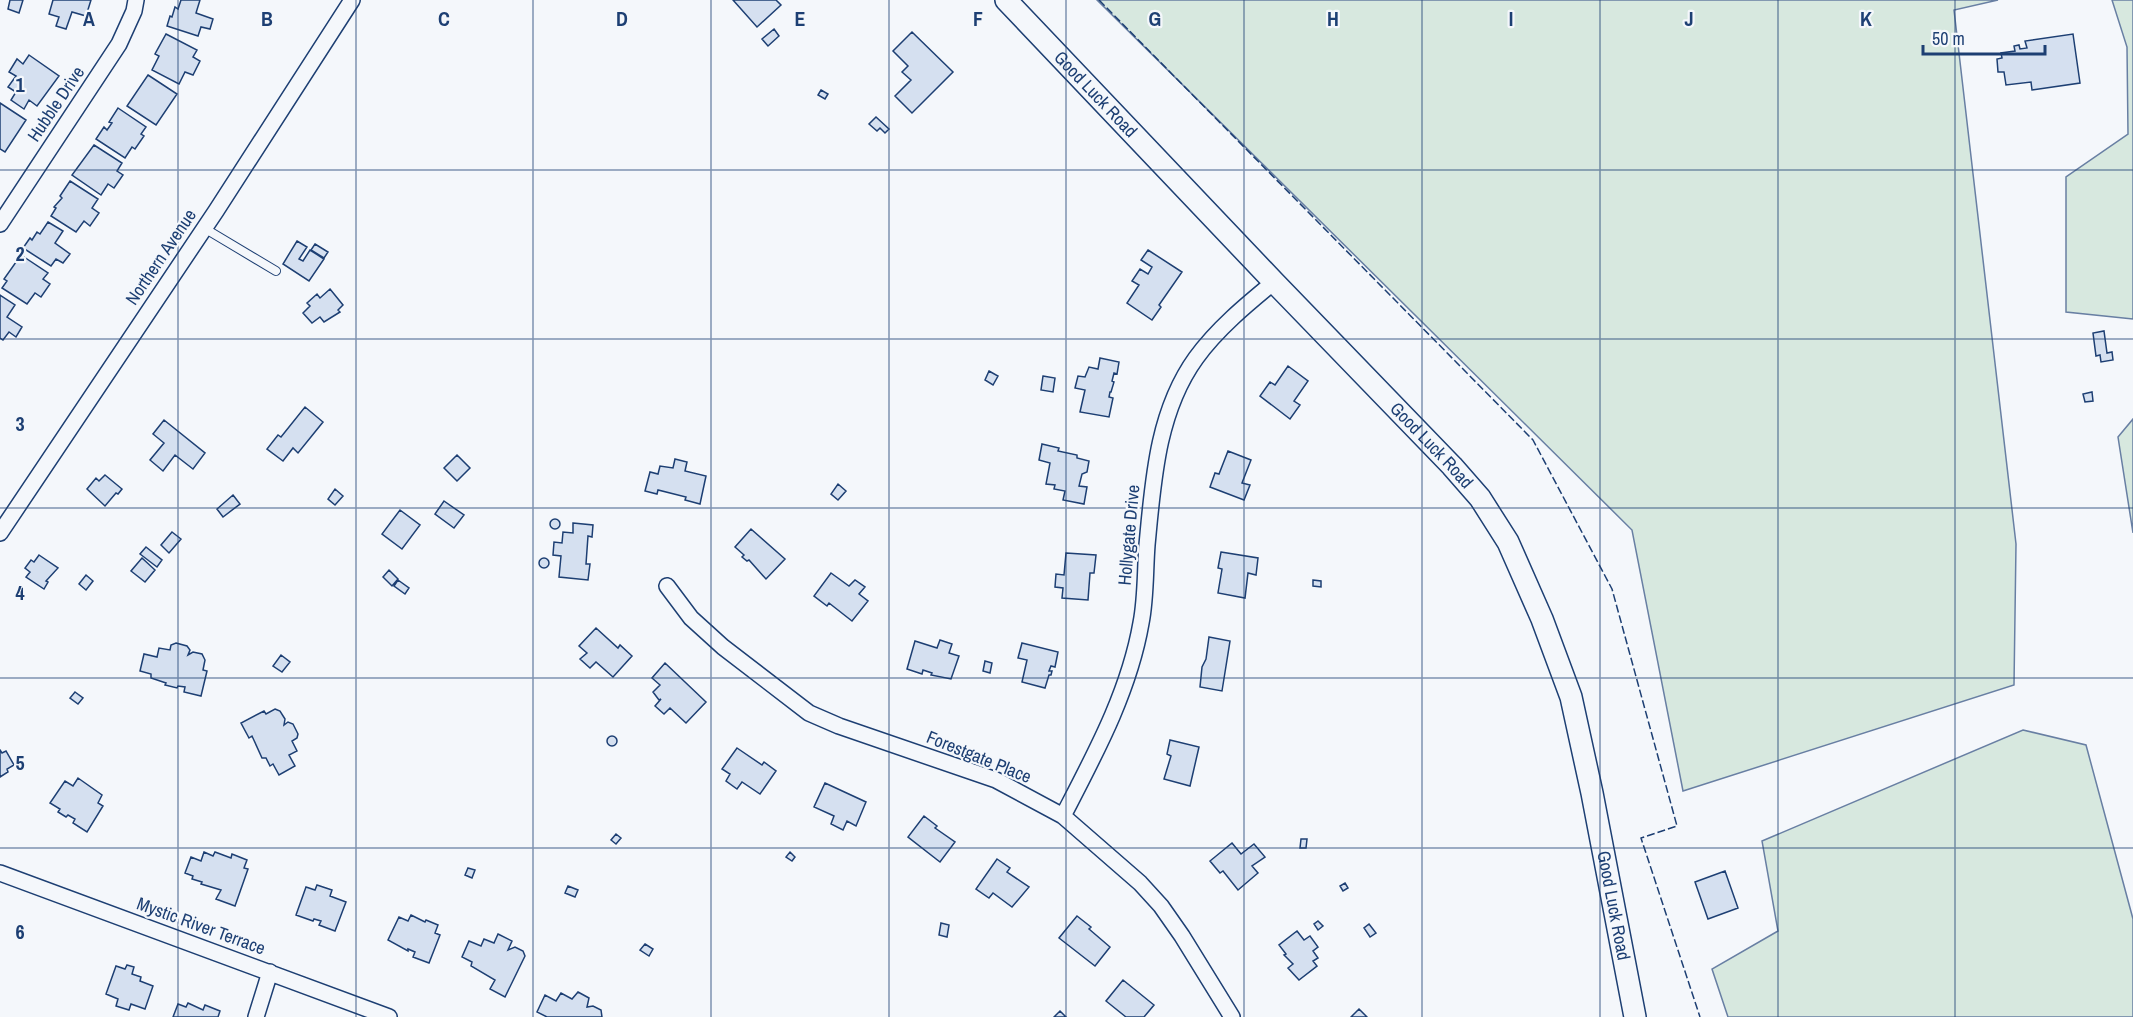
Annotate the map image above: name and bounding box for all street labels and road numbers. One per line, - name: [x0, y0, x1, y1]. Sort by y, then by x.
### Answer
- street label: Good Luck Road: [1049, 45, 1143, 143]
- street label: Hubble Drive: [21, 61, 90, 146]
- street label: Northern Avenue: [119, 204, 202, 310]
- street label: Good Luck Road: [1385, 396, 1479, 494]
- street label: Hollygate Drive: [1112, 484, 1145, 586]
- street label: Forestgate Place: [923, 724, 1035, 789]
- street label: Good Luck Road: [1591, 849, 1637, 962]
- street label: Mystic River Terrace: [133, 891, 269, 960]

